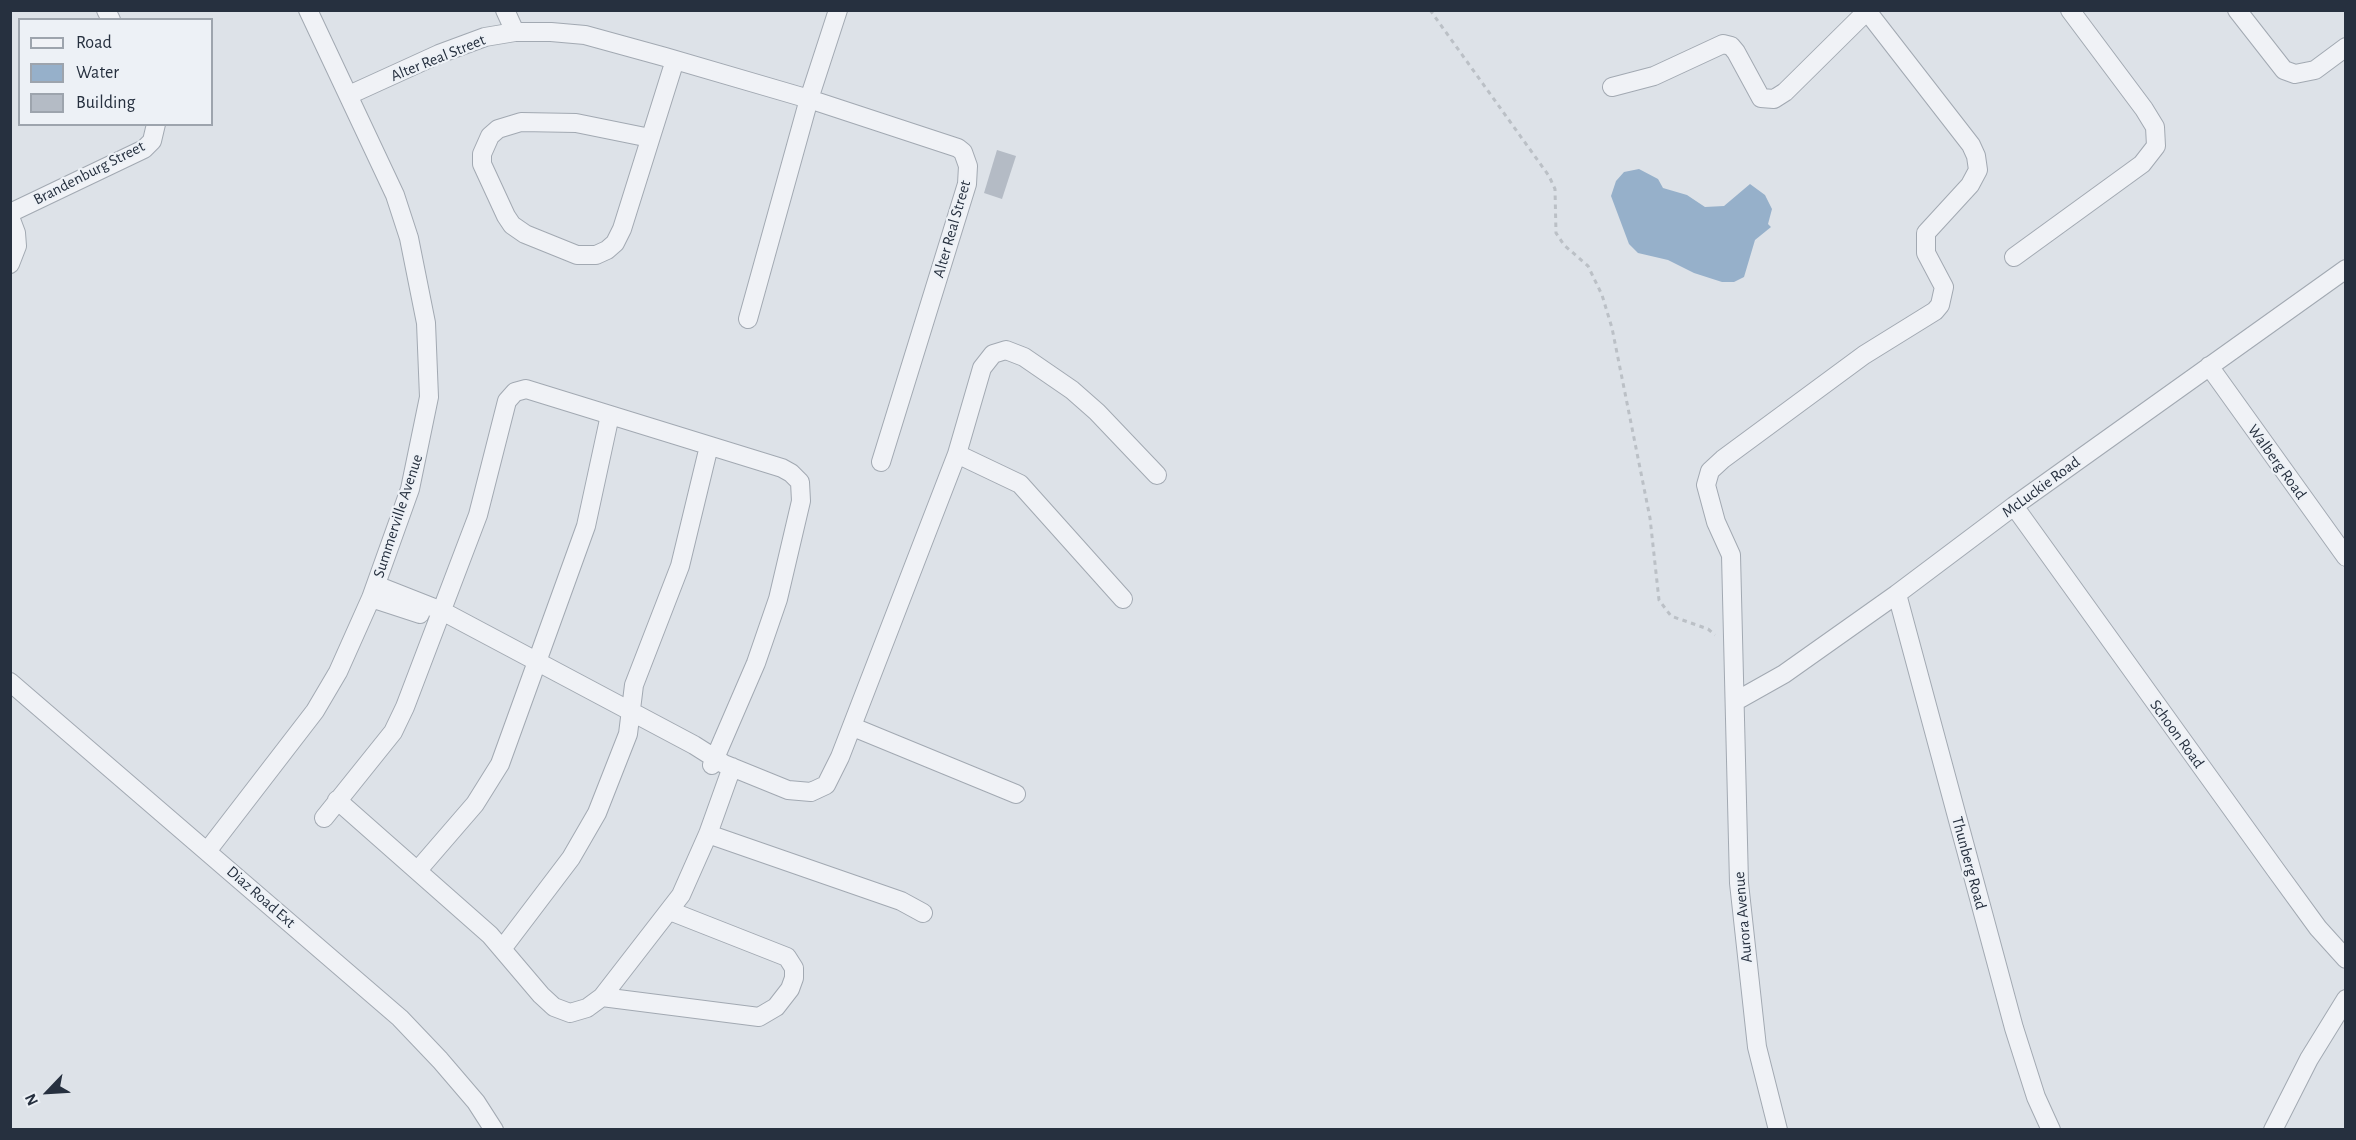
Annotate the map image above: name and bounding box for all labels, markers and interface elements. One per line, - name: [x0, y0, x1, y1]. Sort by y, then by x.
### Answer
- legend: [18, 18, 213, 126]
- street label: Alter Real Street: [388, 30, 488, 86]
- text: Road: [76, 34, 112, 52]
- text: Water: [76, 64, 119, 82]
- text: Building: [76, 94, 135, 112]
- street label: Brandenburg Street: [30, 137, 148, 209]
- street label: Alter Real Street: [929, 178, 975, 280]
- street label: Walberg Road: [2243, 421, 2311, 503]
- street label: Summerville Avenue: [369, 452, 427, 580]
- street label: McLuckie Road: [1998, 452, 2084, 522]
- street label: Schoon Road: [2146, 696, 2208, 772]
- street label: Thunberg Road: [1947, 814, 1991, 912]
- street label: Diaz Road Ext: [223, 862, 299, 932]
- street label: Aurora Avenue: [1729, 871, 1757, 963]
- north arrow: [18, 1062, 78, 1122]
- text: N: [22, 1091, 41, 1108]

